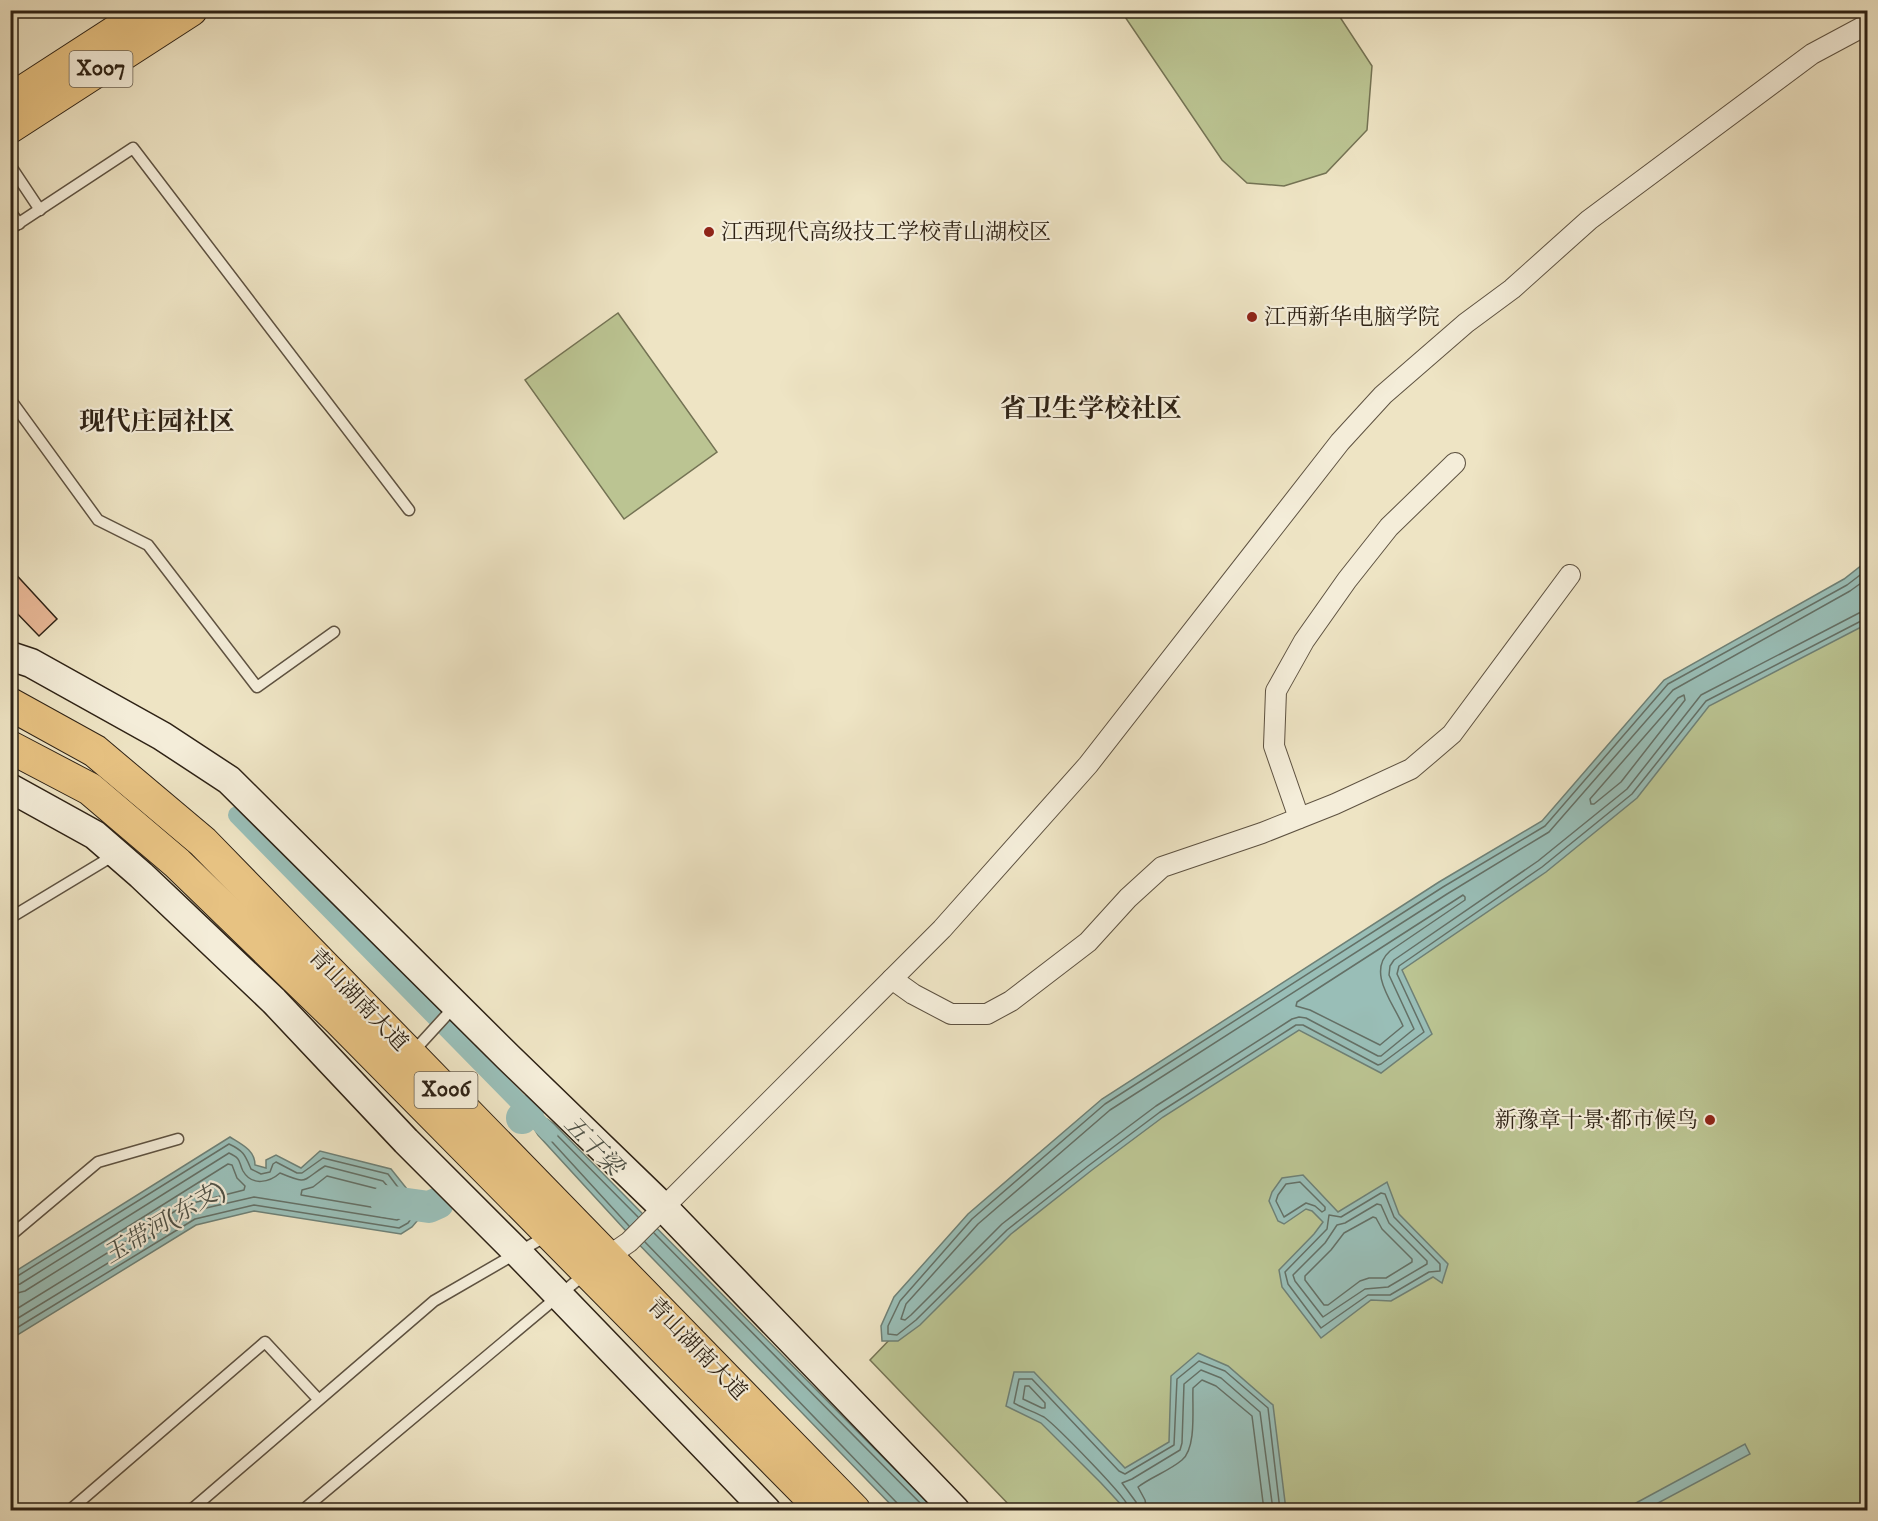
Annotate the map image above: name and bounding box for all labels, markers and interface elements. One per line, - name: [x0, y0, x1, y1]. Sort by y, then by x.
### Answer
- road number: X007: [70, 51, 132, 87]
- place label: 江西现代高级技工学校青山湖校区: [721, 219, 1051, 246]
- marker: 江西现代高级技工学校青山湖校区: [702, 225, 716, 239]
- place label: 江西新华电脑学院: [1264, 304, 1440, 331]
- marker: 江西新华电脑学院: [1245, 310, 1259, 324]
- district label: 省卫生学校社区: [1000, 393, 1182, 426]
- district label: 现代庄园社区: [79, 406, 235, 439]
- street label: 青山湖南大道: [302, 943, 414, 1057]
- road number: X006: [414, 1072, 478, 1108]
- place label: 新豫章十景·都市候鸟: [1495, 1107, 1698, 1134]
- water label: 五干梁: [557, 1110, 631, 1184]
- marker: 新豫章十景·都市候鸟: [1703, 1113, 1717, 1127]
- water label: 玉带河(东支): [98, 1175, 230, 1271]
- street label: 青山湖南大道: [641, 1292, 753, 1406]

